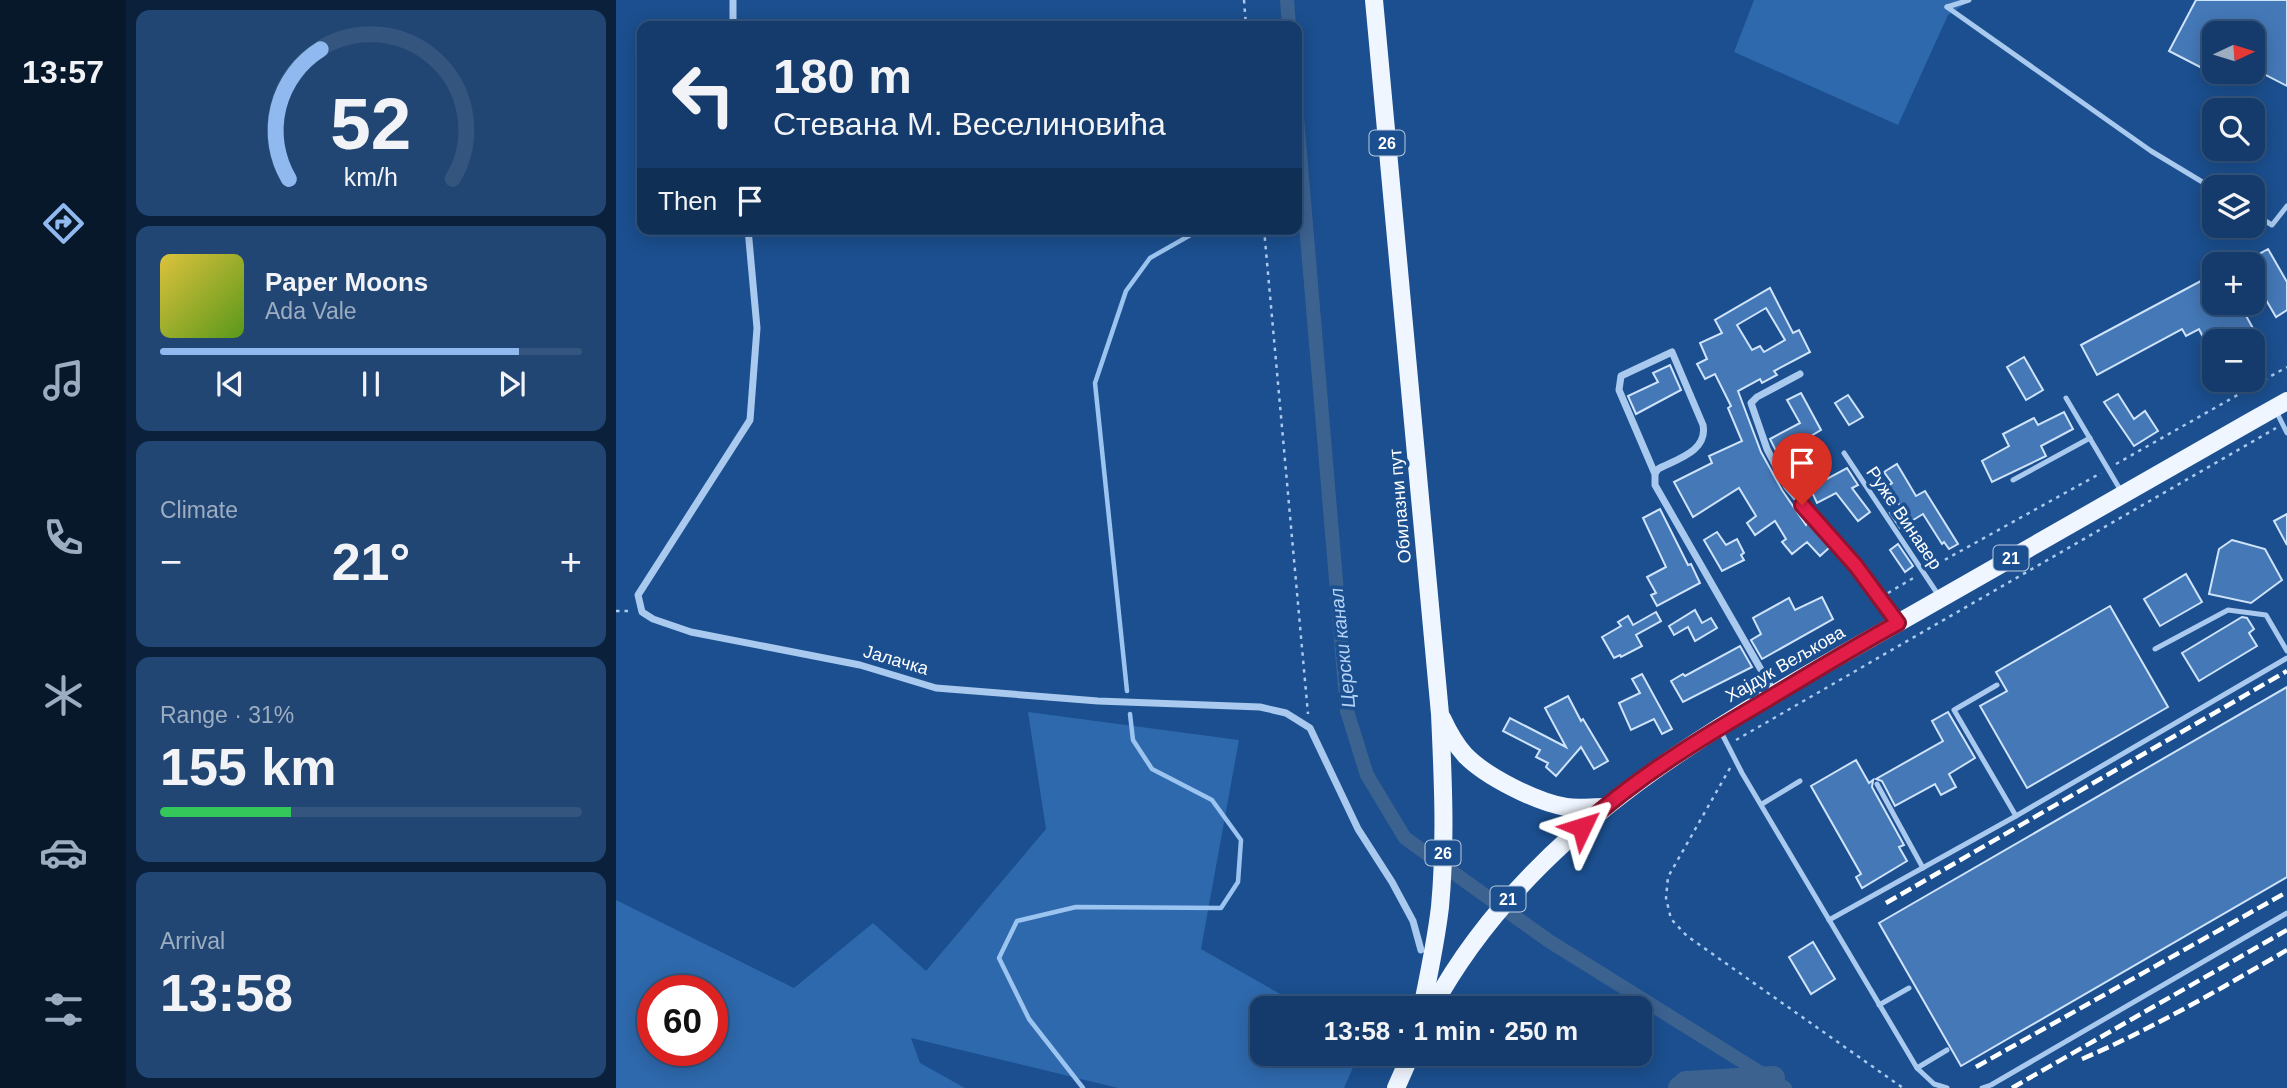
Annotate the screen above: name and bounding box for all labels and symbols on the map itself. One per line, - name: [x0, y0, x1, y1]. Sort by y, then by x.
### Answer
- north arrow: [2202, 21, 2264, 84]
- road number: 26: [1370, 130, 1404, 155]
- pin: [1772, 433, 1832, 505]
- street label: Обилазни пут: [1385, 448, 1415, 564]
- street label: Руже Винавер: [1862, 463, 1946, 573]
- road number: 21: [1994, 545, 2028, 570]
- water label: Церски канал: [1326, 587, 1359, 709]
- street label: Хајдук Вељкова: [1722, 621, 1849, 706]
- street label: Јалачка: [861, 641, 932, 679]
- position arrow: [1545, 790, 1619, 864]
- road number: 26: [1426, 840, 1460, 866]
- road number: 21: [1490, 886, 1526, 911]
- speed limit sign: 60: [637, 975, 728, 1066]

